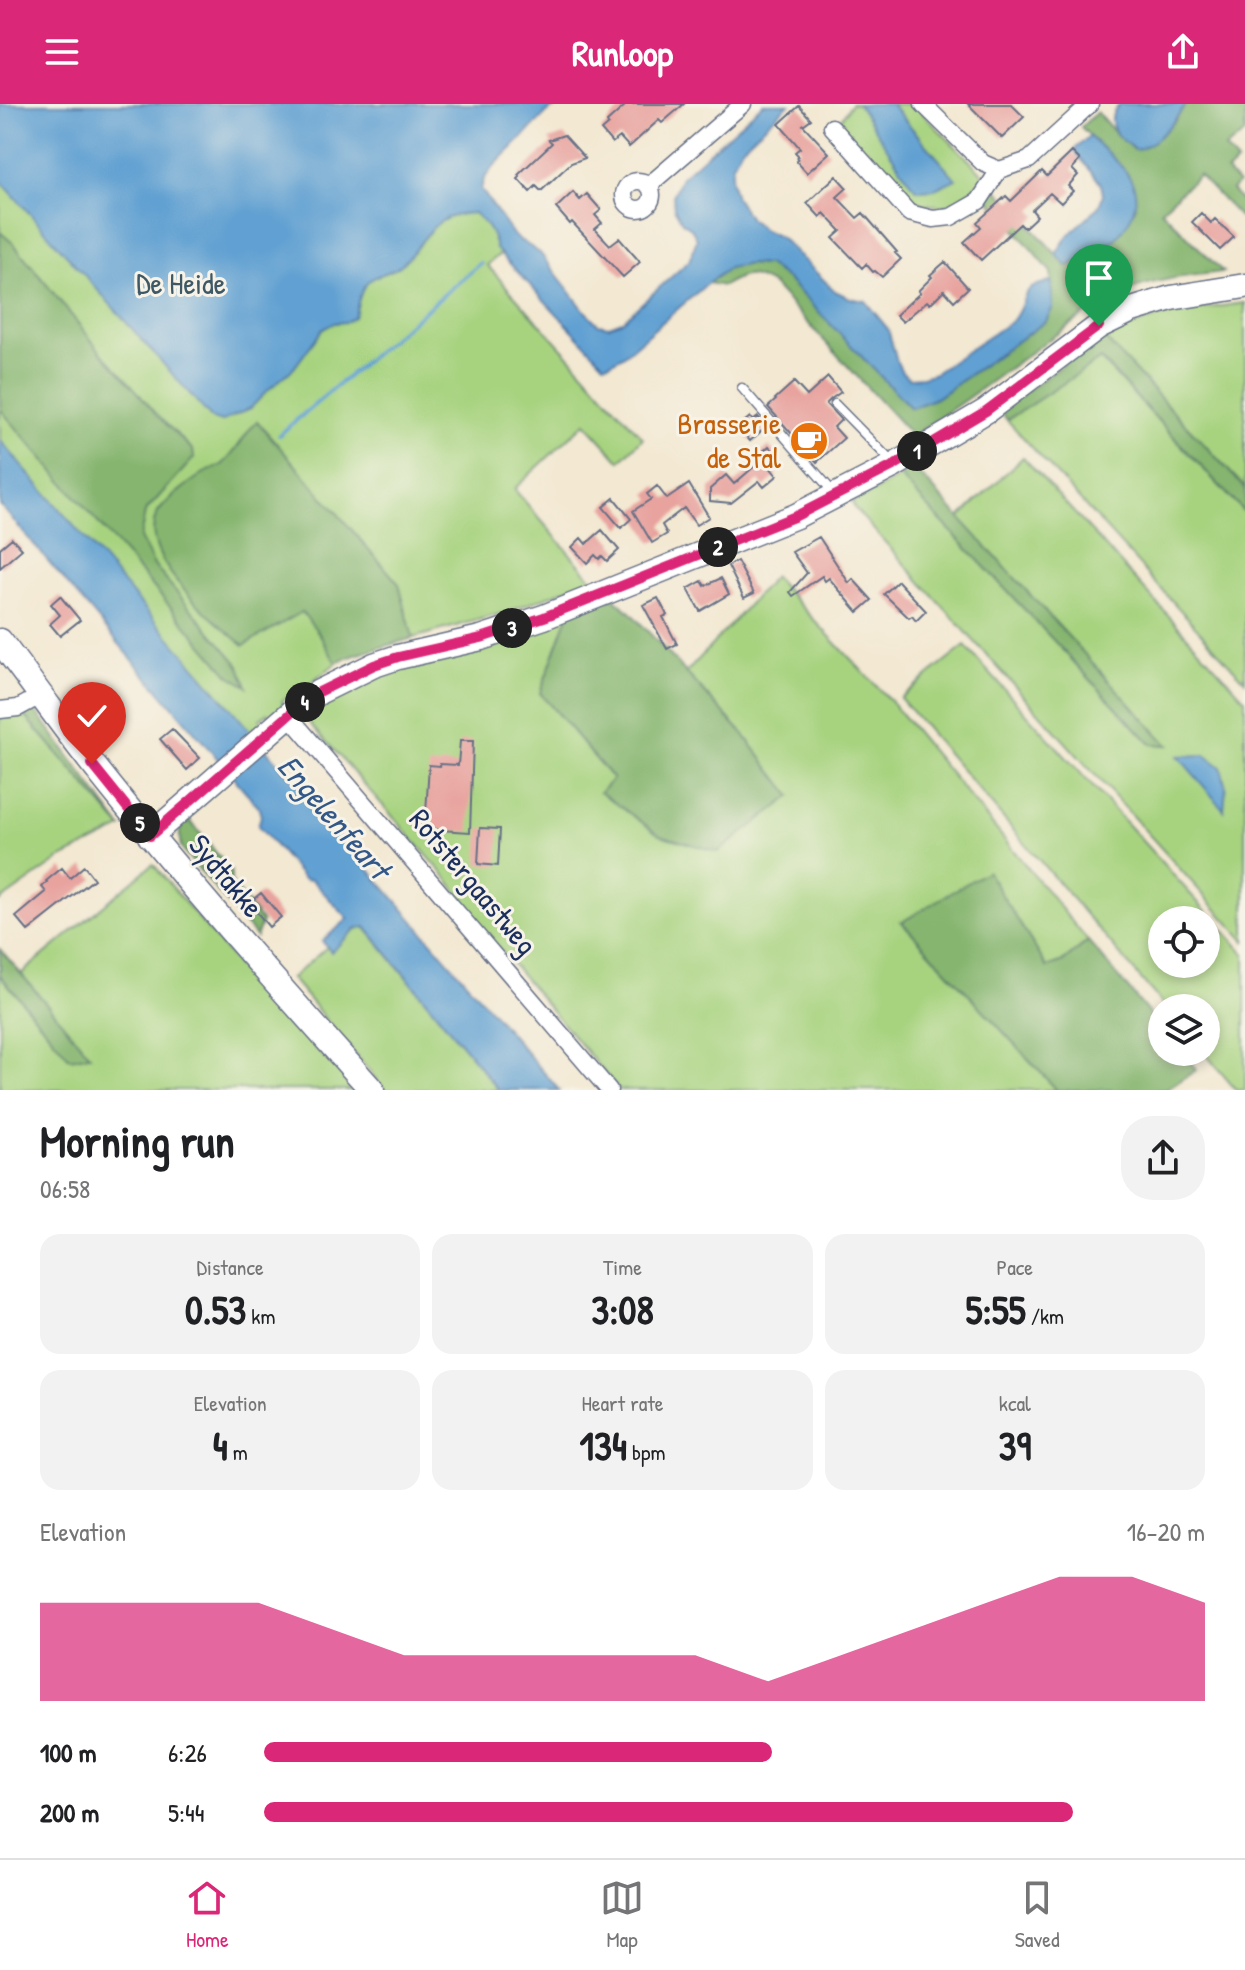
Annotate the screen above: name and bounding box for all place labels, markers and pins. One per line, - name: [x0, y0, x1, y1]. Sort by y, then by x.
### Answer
- pin: [1065, 244, 1133, 326]
- place label: Brasserie de Stal: [677, 403, 781, 477]
- cafe icon: Brasserie de Stal: [788, 420, 830, 462]
- pin: 1: [897, 431, 937, 471]
- pin: 2: [698, 527, 738, 567]
- pin: 3: [492, 608, 532, 648]
- pin: [58, 682, 126, 764]
- pin: 4: [285, 682, 325, 722]
- pin: 5: [120, 803, 160, 843]

